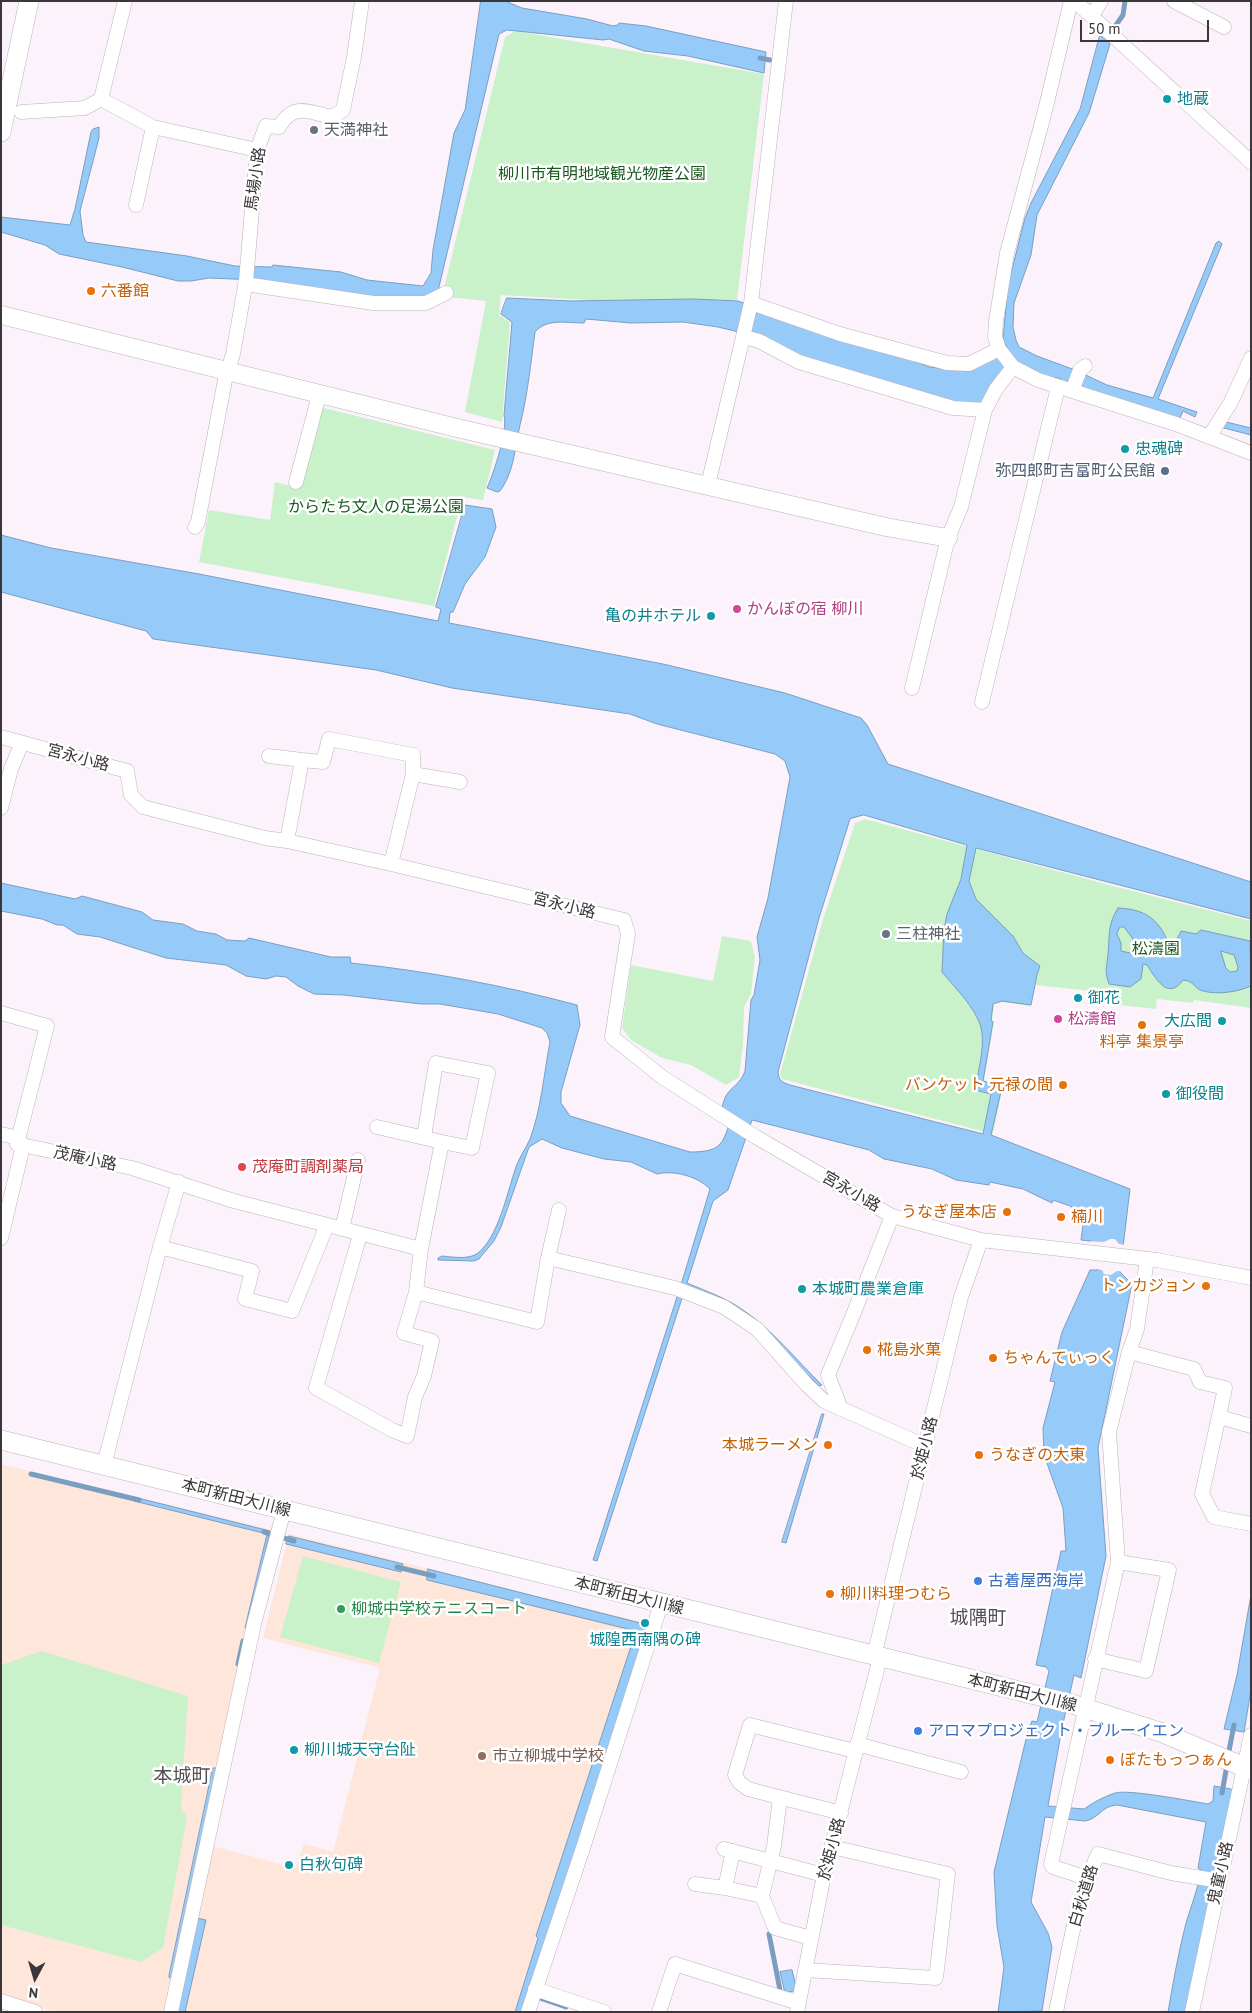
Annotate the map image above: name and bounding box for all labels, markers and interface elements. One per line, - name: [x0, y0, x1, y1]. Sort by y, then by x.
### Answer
- scale bar: [1082, 10, 1211, 42]
- text: 50 m: [1088, 19, 1121, 38]
- place label: 地蔵: [1177, 89, 1209, 109]
- marker: 地蔵: [1161, 93, 1173, 105]
- place label: 天満神社: [324, 120, 388, 140]
- marker: 天満神社: [308, 124, 320, 136]
- street label: 馬場小路: [242, 146, 270, 212]
- park label: 柳川市有明地域観光物産公園: [498, 164, 706, 184]
- place label: 六番館: [101, 281, 149, 301]
- marker: 六番館: [85, 285, 97, 297]
- place label: 忠魂碑: [1135, 439, 1183, 459]
- marker: 忠魂碑: [1119, 443, 1131, 455]
- place label: 弥四郎町吉富町公民館: [995, 461, 1155, 481]
- marker: 弥四郎町吉富町公民館: [1159, 465, 1171, 477]
- park label: からたち文人の足湯公園: [288, 497, 464, 517]
- place label: かんぽの宿 柳川: [747, 599, 863, 619]
- marker: かんぽの宿 柳川: [731, 603, 743, 615]
- place label: 亀の井ホテル: [605, 606, 701, 626]
- marker: 亀の井ホテル: [705, 610, 717, 622]
- street label: 宮永小路: [45, 740, 111, 776]
- street label: 宮永小路: [531, 889, 597, 923]
- place label: 三柱神社: [896, 924, 960, 944]
- marker: 三柱神社: [880, 928, 892, 940]
- park label: 松濤園: [1132, 939, 1180, 959]
- place label: 御花: [1088, 988, 1120, 1008]
- marker: 御花: [1072, 992, 1084, 1004]
- place label: 松濤館: [1068, 1009, 1116, 1029]
- place label: 大広間: [1164, 1011, 1212, 1031]
- marker: 松濤館: [1052, 1013, 1064, 1025]
- marker: 大広間: [1216, 1015, 1228, 1027]
- marker: 料亭 集景亭: [1136, 1019, 1148, 1031]
- place label: 料亭 集景亭: [1100, 1032, 1184, 1052]
- place label: バンケット 元禄の間: [905, 1075, 1053, 1095]
- marker: バンケット 元禄の間: [1057, 1079, 1069, 1091]
- place label: 御役間: [1176, 1084, 1224, 1104]
- marker: 御役間: [1160, 1088, 1172, 1100]
- street label: 茂庵小路: [52, 1143, 118, 1175]
- place label: 茂庵町調剤薬局: [252, 1157, 364, 1177]
- marker: 茂庵町調剤薬局: [236, 1161, 248, 1173]
- street label: 宮永小路: [818, 1168, 884, 1216]
- place label: うなぎ屋本店: [901, 1202, 997, 1222]
- marker: うなぎ屋本店: [1001, 1206, 1013, 1218]
- place label: 楠川: [1071, 1207, 1103, 1227]
- marker: 楠川: [1055, 1211, 1067, 1223]
- place label: トンカジョン: [1100, 1276, 1196, 1296]
- place label: 本城町農業倉庫: [812, 1279, 924, 1299]
- marker: トンカジョン: [1200, 1280, 1212, 1292]
- marker: 本城町農業倉庫: [796, 1283, 808, 1295]
- place label: 椛島氷菓: [877, 1340, 941, 1360]
- marker: 椛島氷菓: [861, 1344, 873, 1356]
- place label: ちゃんてぃっく: [1003, 1348, 1115, 1368]
- marker: ちゃんてぃっく: [987, 1352, 999, 1364]
- street label: 於姫小路: [908, 1415, 942, 1481]
- place label: 本城ラーメン: [722, 1435, 818, 1455]
- marker: 本城ラーメン: [822, 1439, 834, 1451]
- place label: うなぎの大東: [989, 1445, 1085, 1465]
- marker: うなぎの大東: [973, 1449, 985, 1461]
- street label: 本町新田大川線: [179, 1475, 293, 1521]
- place label: 古着屋西海岸: [988, 1571, 1084, 1591]
- street label: 本町新田大川線: [572, 1573, 686, 1619]
- marker: 古着屋西海岸: [972, 1575, 984, 1587]
- place label: 柳川料理つむら: [840, 1584, 952, 1604]
- marker: 柳川料理つむら: [824, 1588, 836, 1600]
- place label: 柳城中学校テニスコート: [351, 1599, 527, 1619]
- marker: 柳城中学校テニスコート: [335, 1603, 347, 1615]
- district label: 城隅町: [950, 1608, 1006, 1630]
- marker: 城隍西南隅の碑: [639, 1617, 651, 1629]
- place label: 城隍西南隅の碑: [589, 1630, 701, 1650]
- street label: 本町新田大川線: [965, 1670, 1079, 1716]
- place label: アロマプロジェクト・ブルーイエン: [928, 1721, 1184, 1741]
- marker: アロマプロジェクト・ブルーイエン: [912, 1725, 924, 1737]
- place label: 柳川城天守台阯: [304, 1740, 416, 1760]
- marker: 柳川城天守台阯: [288, 1744, 300, 1756]
- place label: 市立柳城中学校: [492, 1746, 604, 1766]
- marker: 市立柳城中学校: [476, 1750, 488, 1762]
- place label: ぼたもっつぁん: [1120, 1750, 1232, 1770]
- marker: ぼたもっつぁん: [1104, 1754, 1116, 1766]
- district label: 本城町: [154, 1766, 210, 1788]
- street label: 於姫小路: [814, 1816, 850, 1882]
- street label: 鬼童小路: [1204, 1840, 1238, 1906]
- place label: 白秋句碑: [299, 1855, 363, 1875]
- marker: 白秋句碑: [283, 1859, 295, 1871]
- street label: 白秋道路: [1065, 1863, 1103, 1929]
- north arrow: [10, 1953, 60, 2003]
- text: N: [28, 1983, 39, 2002]

